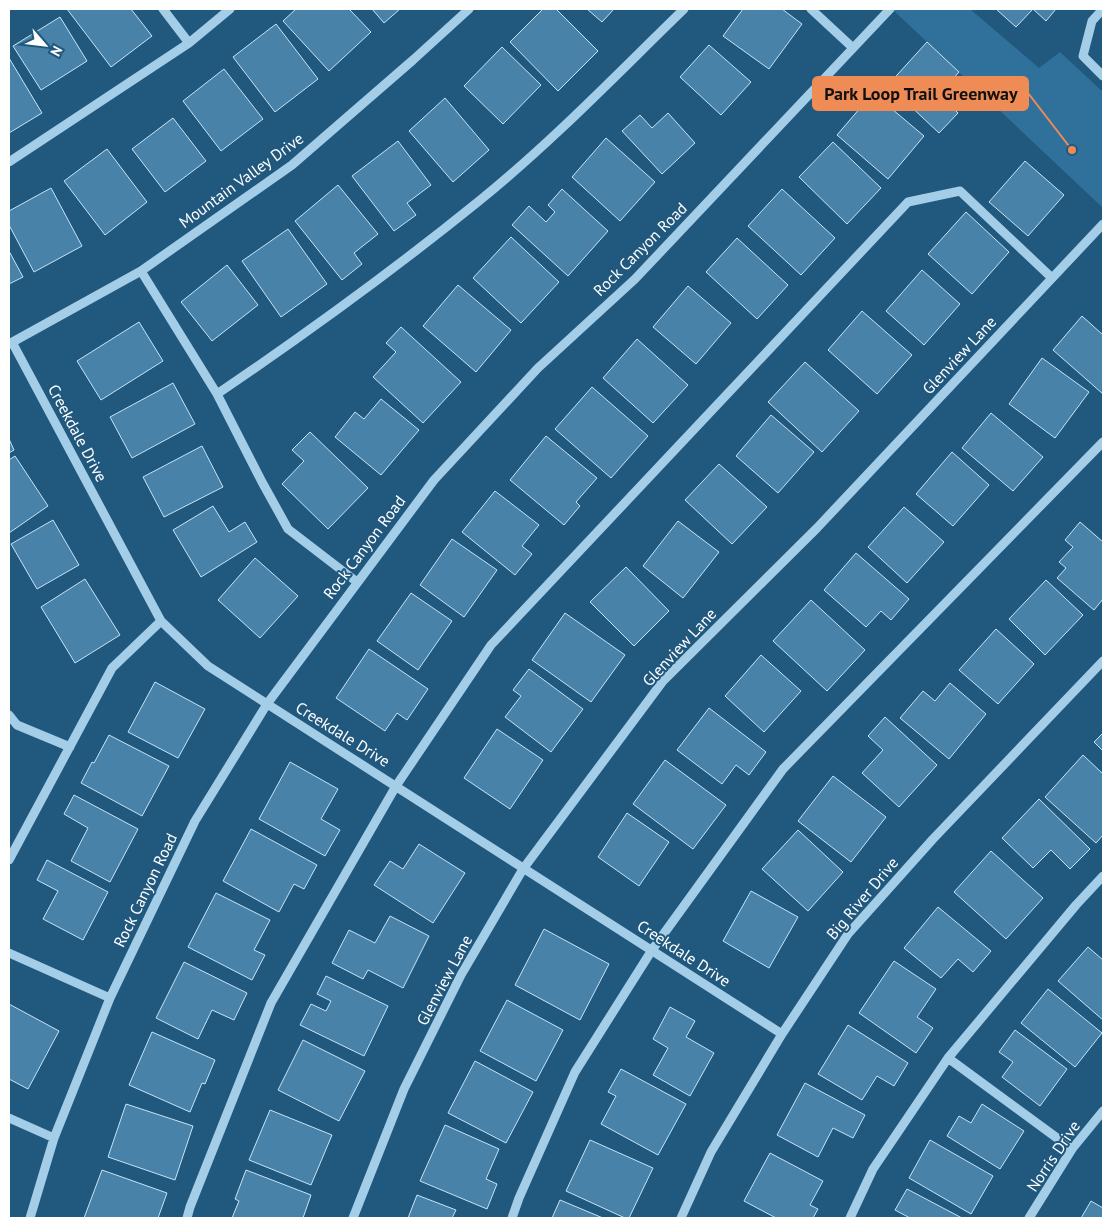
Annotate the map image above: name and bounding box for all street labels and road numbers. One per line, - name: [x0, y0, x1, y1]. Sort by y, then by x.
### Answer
- street label: Mountain Valley Drive: [175, 128, 307, 232]
- street label: Rock Canyon Road: [589, 198, 691, 300]
- street label: Glenview Lane: [918, 312, 1000, 398]
- street label: Creekdale Drive: [44, 381, 112, 485]
- street label: Rock Canyon Road: [319, 491, 409, 603]
- street label: Glenview Lane: [638, 604, 720, 690]
- street label: Creekdale Drive: [292, 697, 394, 771]
- street label: Rock Canyon Road: [109, 830, 181, 950]
- street label: Big River Drive: [822, 853, 902, 943]
- street label: Creekdale Drive: [633, 915, 735, 991]
- street label: Glenview Lane: [412, 931, 476, 1029]
- street label: Norris Drive: [1022, 1117, 1084, 1195]

